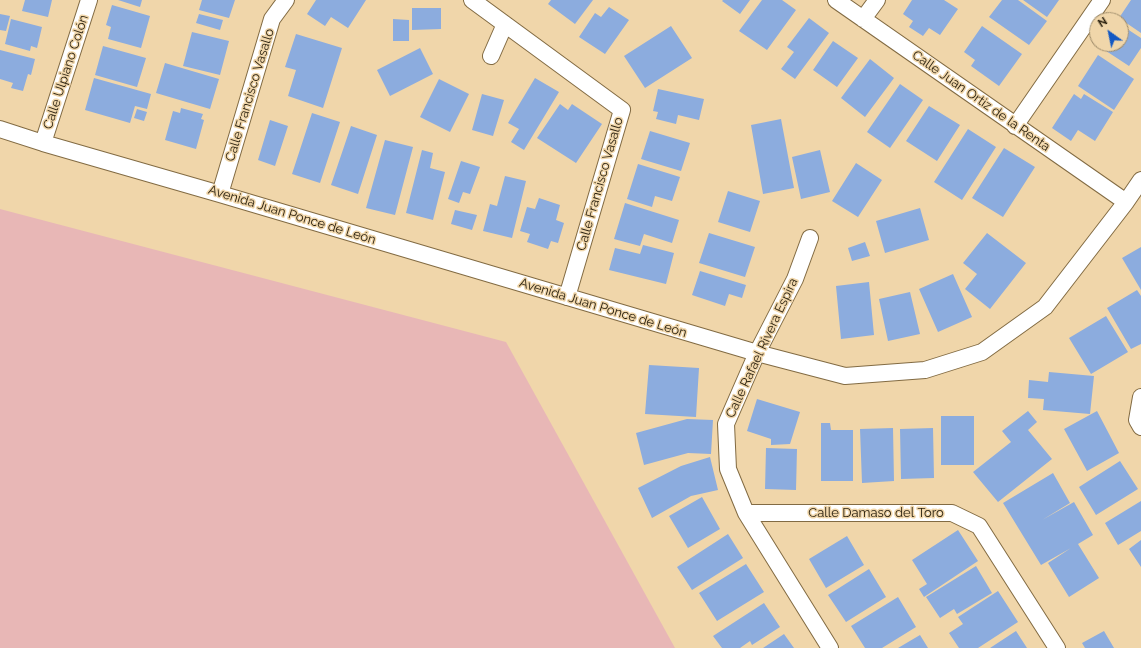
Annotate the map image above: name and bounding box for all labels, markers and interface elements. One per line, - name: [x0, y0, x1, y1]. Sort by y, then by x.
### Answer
- north arrow: [1089, 12, 1129, 52]
- street label: Calle Ulpiano Colón: [40, 13, 92, 131]
- text: N: [1096, 15, 1110, 30]
- street label: Calle Francisco Vasallo: [222, 27, 278, 163]
- street label: Calle Juan Ortiz de la Renta: [909, 47, 1053, 155]
- street label: Calle Francisco Vasallo: [573, 115, 627, 253]
- street label: Avenida Juan Ponce de León: [206, 182, 378, 248]
- street label: Avenida Juan Ponce de León: [517, 275, 689, 341]
- street label: Calle Rafael Rivera Espira: [723, 276, 801, 420]
- street label: Calle Damaso del Toro: [808, 505, 944, 521]

